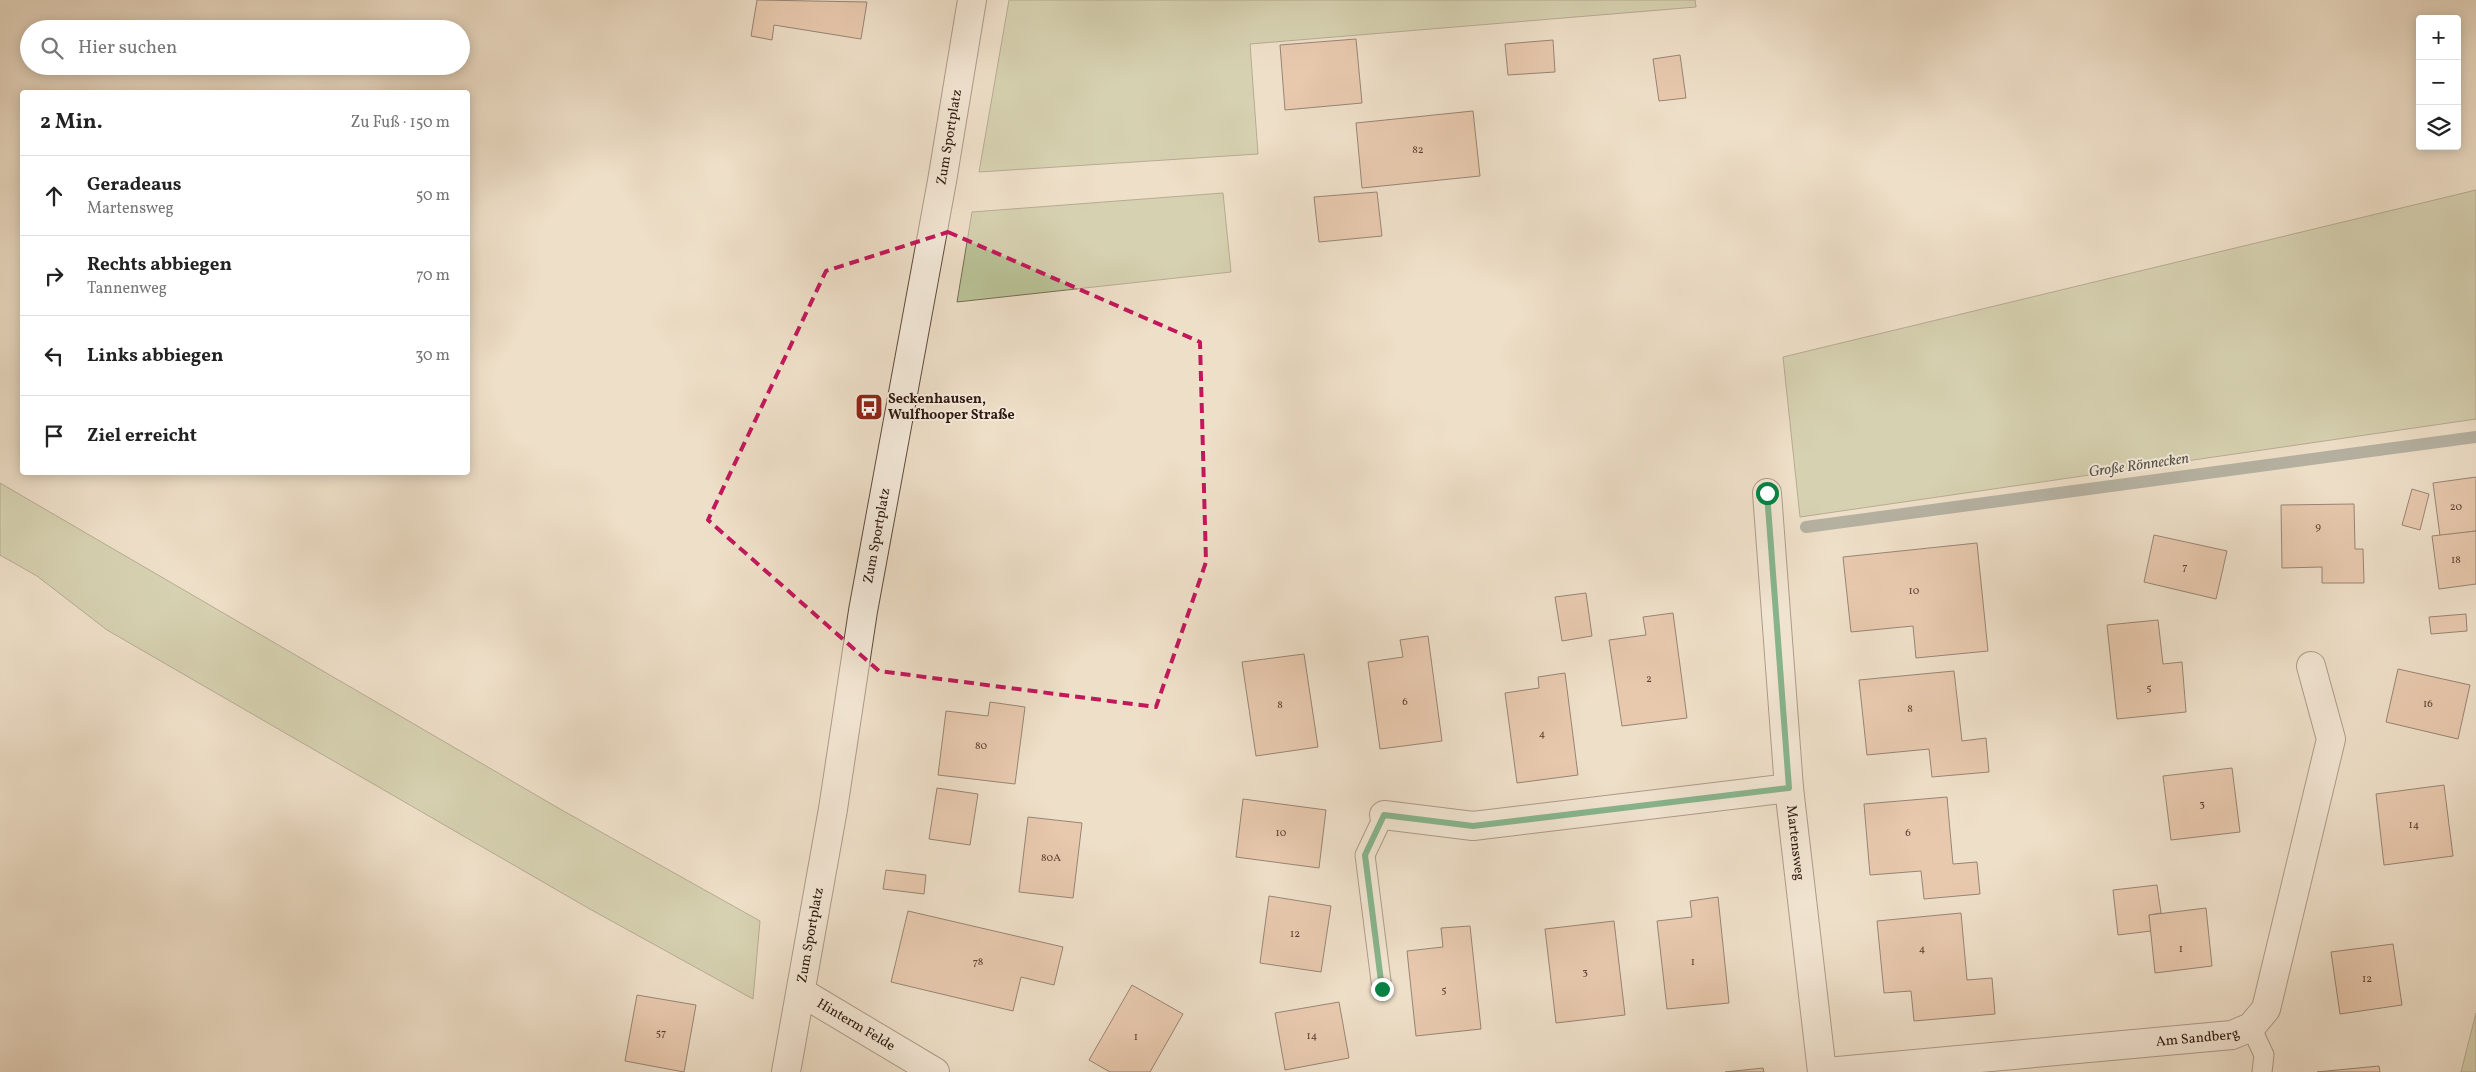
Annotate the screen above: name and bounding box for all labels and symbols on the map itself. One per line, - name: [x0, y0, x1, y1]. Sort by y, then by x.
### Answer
- street label: Zum Sportplatz: [932, 88, 967, 186]
- house number: 82: [1412, 143, 1424, 158]
- place label: Seckenhausen, Wulfhooper Straße: [888, 390, 1015, 425]
- bus stop icon: Seckenhausen, Wulfhooper Straße: [854, 392, 884, 422]
- water label: Große Rönnecken: [2087, 449, 2191, 483]
- route start: [1756, 482, 1779, 505]
- street label: Zum Sportplatz: [859, 486, 895, 585]
- house number: 20: [2450, 500, 2463, 515]
- house number: 9: [2315, 520, 2321, 535]
- house number: 18: [2451, 553, 2461, 568]
- house number: 7: [2182, 560, 2188, 575]
- house number: 10: [1909, 584, 1920, 599]
- house number: 2: [1646, 672, 1652, 687]
- house number: 5: [2146, 681, 2152, 696]
- house number: 6: [1402, 695, 1408, 710]
- house number: 16: [2423, 697, 2433, 712]
- house number: 8: [1277, 698, 1283, 713]
- house number: 8: [1907, 702, 1913, 717]
- house number: 4: [1539, 727, 1546, 742]
- house number: 80: [975, 739, 987, 754]
- house number: 3: [2199, 797, 2205, 812]
- street label: Martensweg: [1782, 804, 1809, 882]
- house number: 14: [2409, 818, 2420, 833]
- house number: 10: [1276, 826, 1287, 841]
- house number: 6: [1905, 826, 1911, 841]
- house number: 80A: [1041, 851, 1061, 866]
- street label: Zum Sportplatz: [793, 886, 828, 984]
- house number: 12: [1290, 927, 1300, 942]
- house number: 4: [1919, 942, 1926, 957]
- house number: 1: [2179, 942, 2183, 957]
- house number: 78: [973, 955, 984, 970]
- house number: 1: [1691, 955, 1695, 970]
- house number: 3: [1582, 965, 1588, 980]
- house number: 12: [2362, 972, 2372, 987]
- route end: [1371, 978, 1394, 1001]
- house number: 5: [1441, 983, 1447, 998]
- street label: Hinterm Felde: [813, 994, 899, 1056]
- street label: Am Sandberg: [2155, 1024, 2242, 1051]
- house number: 57: [656, 1026, 666, 1041]
- house number: 14: [1307, 1029, 1318, 1044]
- house number: 1: [1134, 1030, 1138, 1045]

